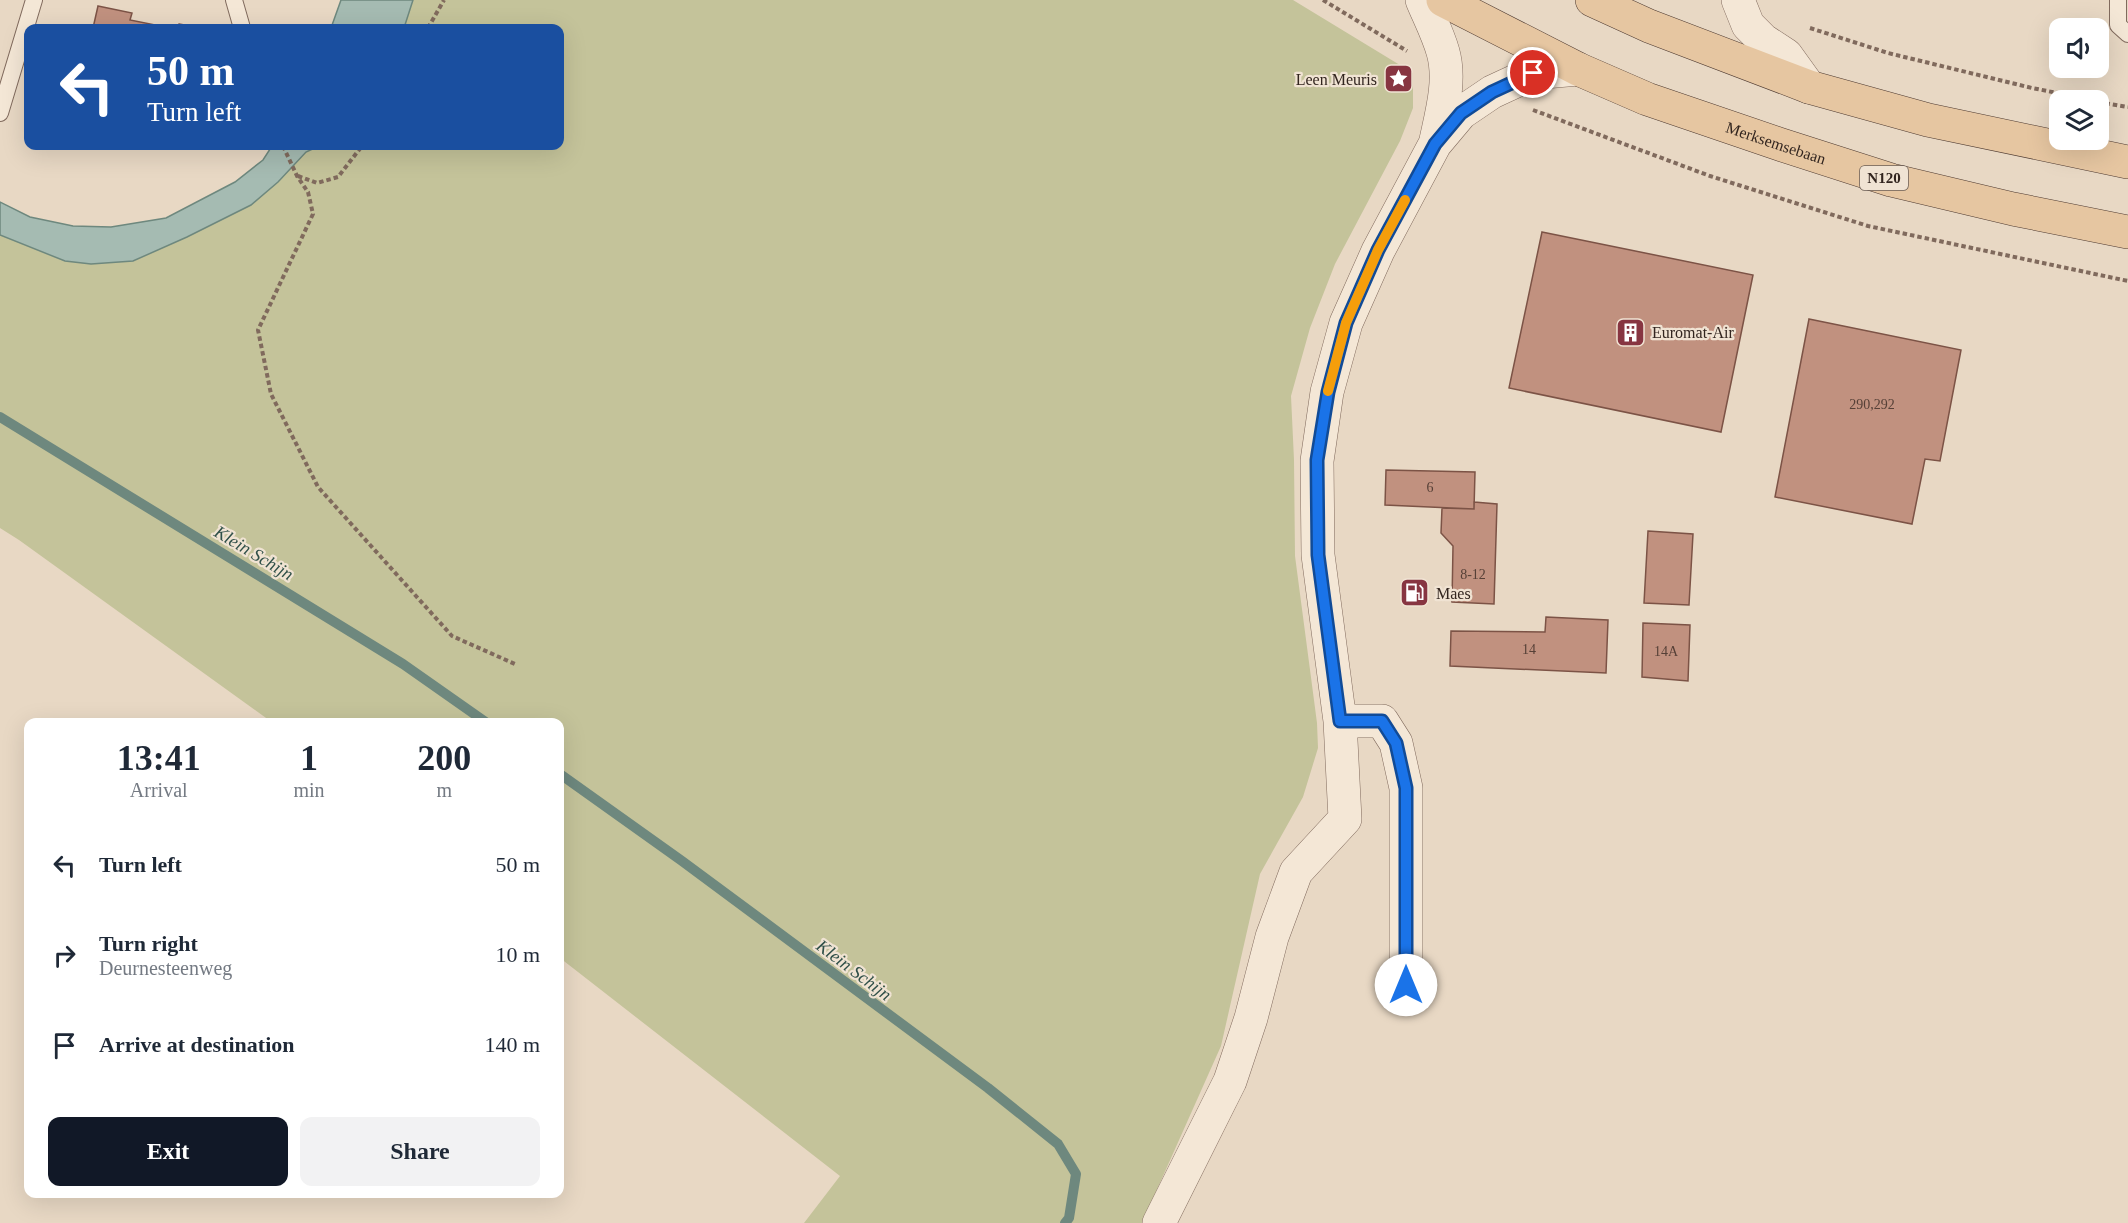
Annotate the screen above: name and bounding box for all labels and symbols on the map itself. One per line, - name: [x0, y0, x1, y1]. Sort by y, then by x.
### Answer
- pin: [1507, 47, 1558, 98]
- place icon: Leen Meuris: [1382, 63, 1414, 95]
- place label: Leen Meuris: [1296, 71, 1377, 88]
- street label: Merksemsebaan: [1724, 118, 1828, 167]
- road number: N120: [1860, 166, 1908, 190]
- building icon: Euromat-Air: [1615, 316, 1647, 348]
- place label: Euromat-Air: [1652, 324, 1734, 341]
- house number: 290,292: [1849, 397, 1895, 412]
- house number: 6: [1427, 480, 1434, 495]
- water label: Klein Schijn: [210, 521, 297, 584]
- house number: 8-12: [1460, 567, 1486, 582]
- fuel station icon: Maes: [1399, 577, 1431, 609]
- place label: Maes: [1436, 585, 1471, 602]
- house number: 14: [1522, 642, 1536, 657]
- house number: 14A: [1654, 644, 1679, 659]
- water label: Klein Schijn: [812, 935, 895, 1005]
- position arrow: [1374, 953, 1438, 1017]

